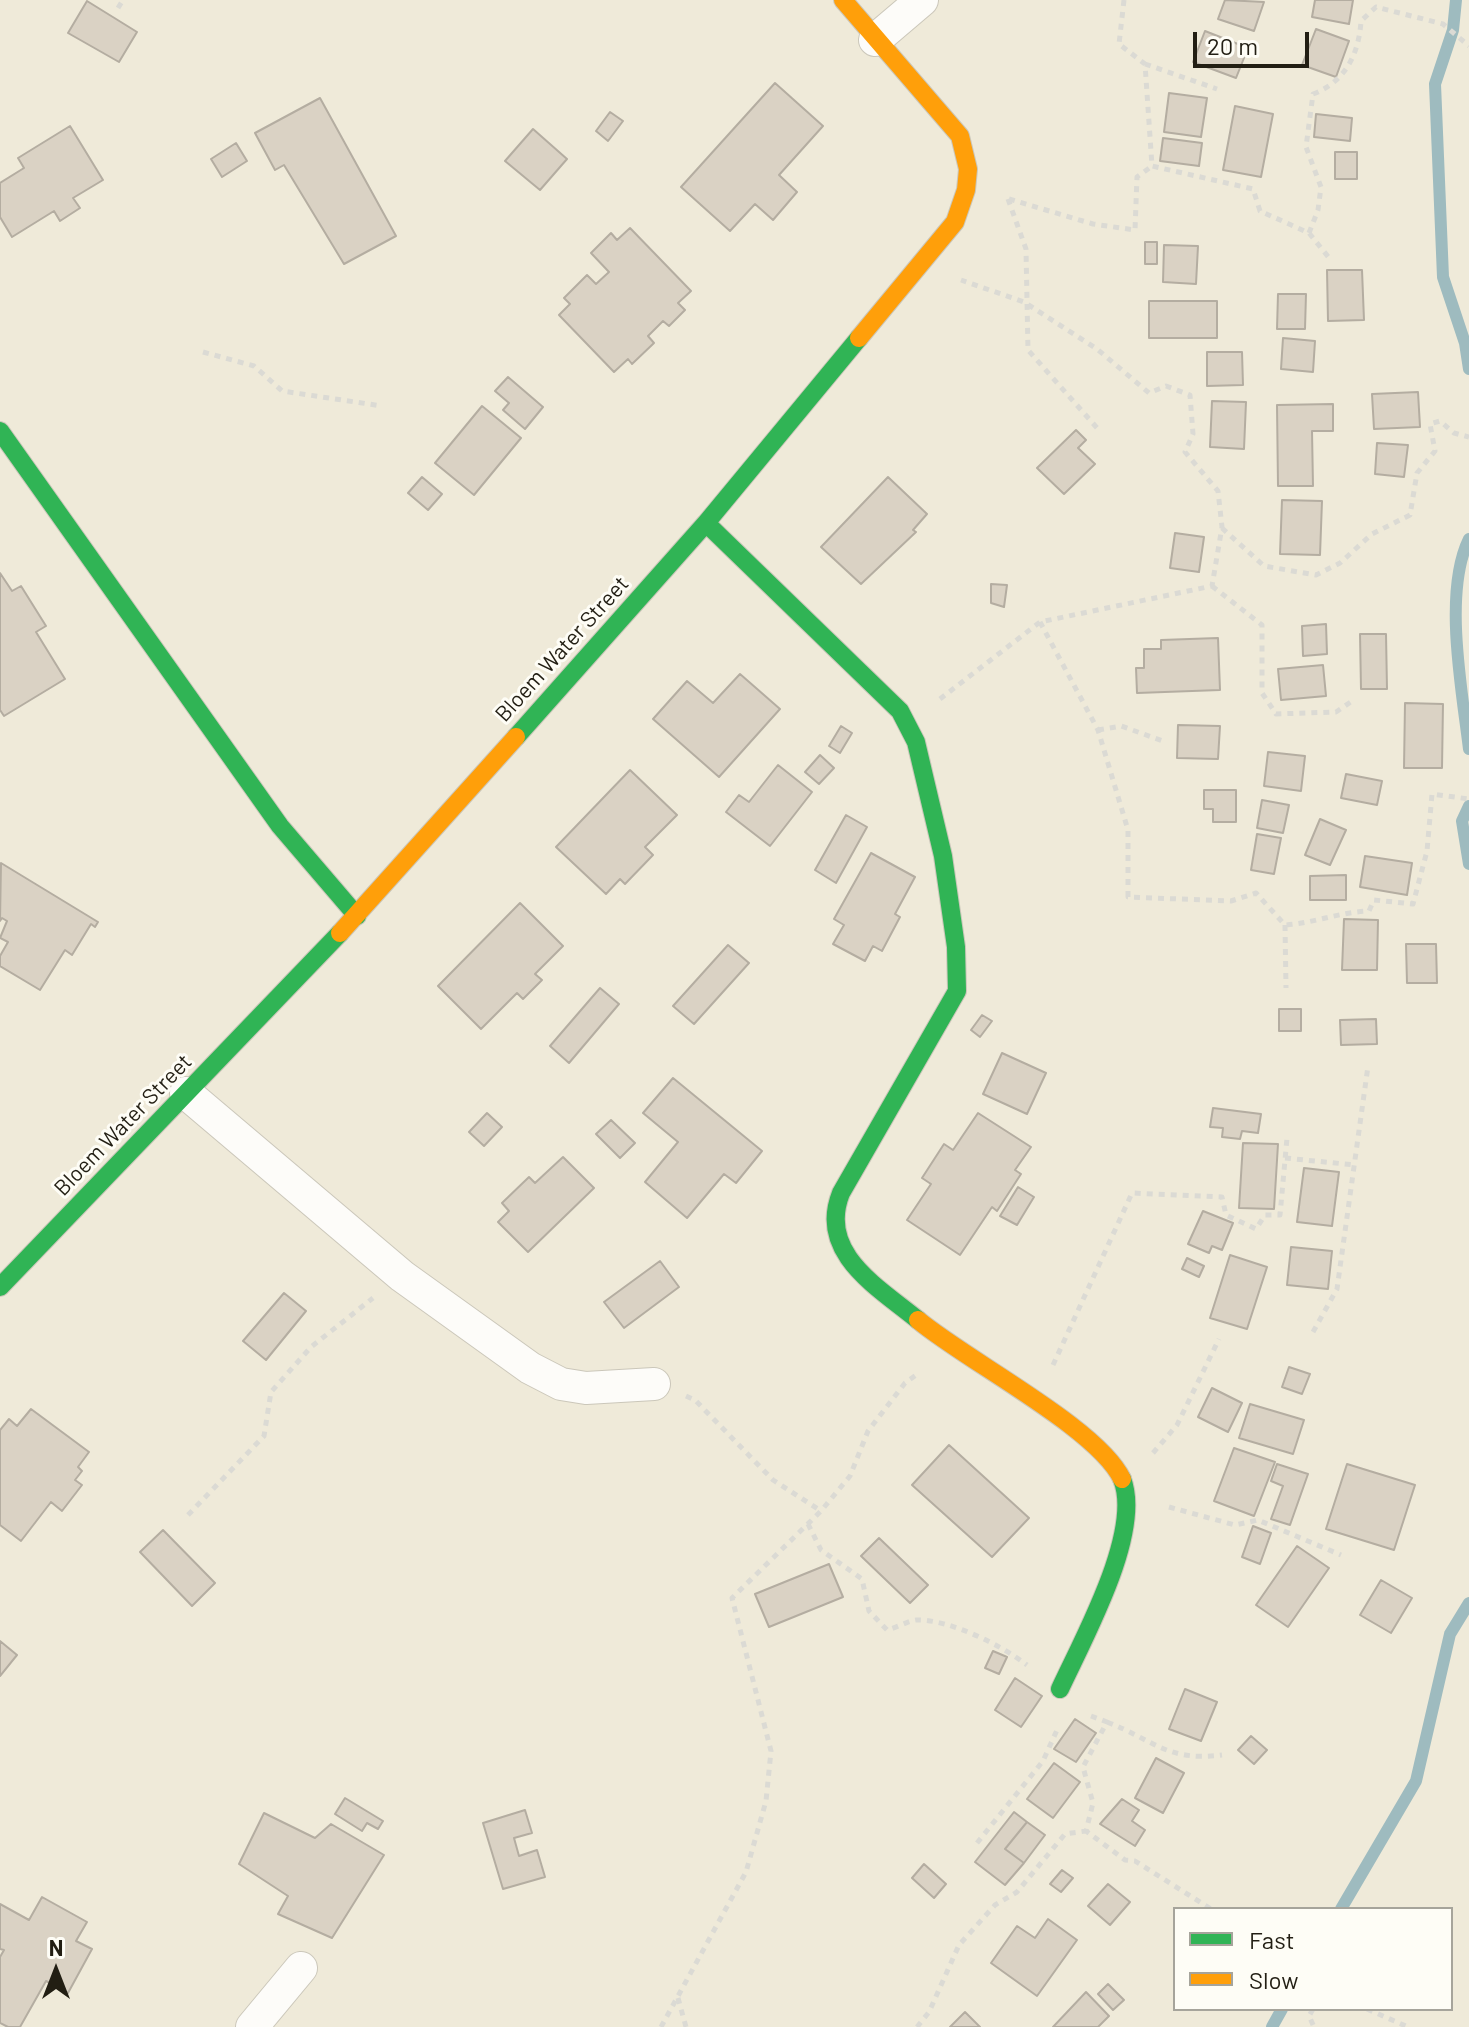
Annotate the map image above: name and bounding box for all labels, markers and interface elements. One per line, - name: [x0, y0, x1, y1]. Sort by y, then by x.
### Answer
- scale bar: [1197, 16, 1313, 66]
- text: 20 m: [1207, 31, 1258, 60]
- street label: Bloem Water Street: [490, 571, 634, 727]
- street label: Bloem Water Street: [49, 1049, 197, 1201]
- legend: [1173, 1907, 1453, 2011]
- text: Fast: [1249, 1925, 1294, 1954]
- north arrow: [16, 1931, 96, 2011]
- text: N: [49, 1934, 63, 1960]
- text: Slow: [1249, 1965, 1298, 1994]

